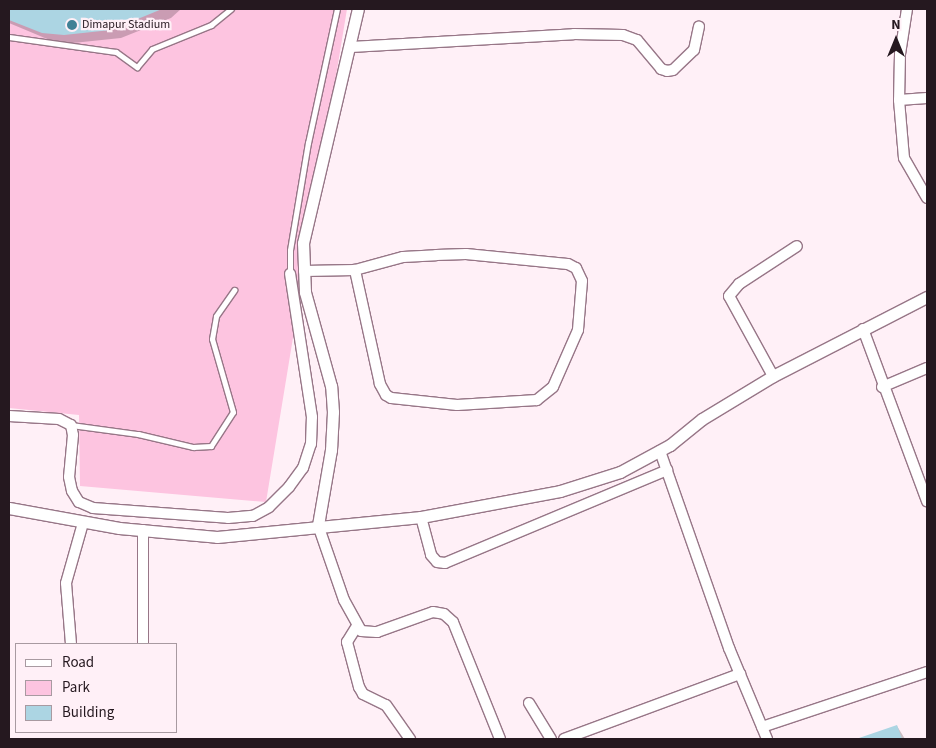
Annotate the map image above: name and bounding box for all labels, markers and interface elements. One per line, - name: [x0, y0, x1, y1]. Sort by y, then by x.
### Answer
- north arrow: [871, 15, 921, 65]
- text: N: [891, 15, 901, 35]
- place label: Dimapur Stadium: [82, 18, 170, 32]
- marker: Dimapur Stadium: [66, 19, 78, 31]
- legend: [15, 643, 178, 733]
- text: Road: [62, 652, 94, 673]
- text: Park: [62, 677, 90, 698]
- text: Building: [62, 702, 114, 723]

